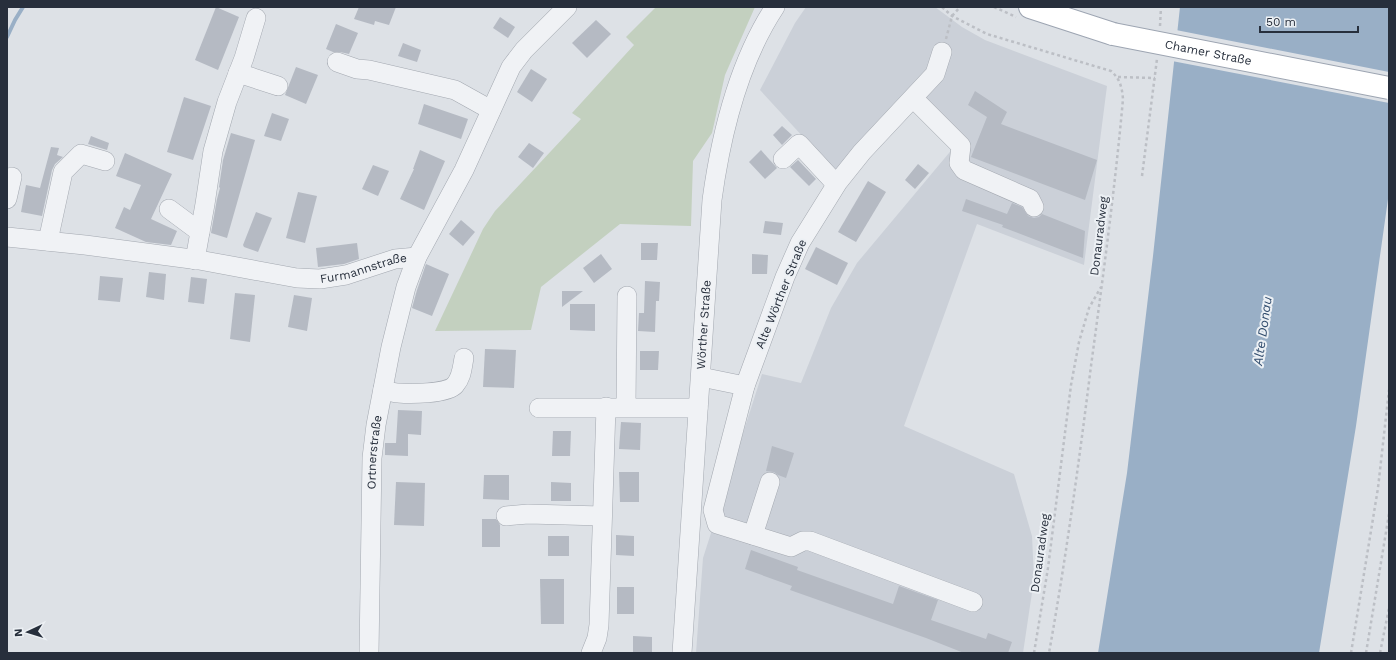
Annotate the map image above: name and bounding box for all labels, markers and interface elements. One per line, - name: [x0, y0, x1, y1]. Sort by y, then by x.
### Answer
- scale bar: [1260, 8, 1358, 34]
- text: 50 m: [1266, 15, 1296, 29]
- street label: Chamer Straße: [1164, 37, 1253, 68]
- street label: Donauradweg: [1087, 195, 1111, 276]
- street label: Alte Wörther Straße: [753, 237, 809, 351]
- street label: Furmannstraße: [319, 251, 407, 286]
- street label: Wörther Straße: [694, 279, 714, 370]
- water label: Alte Donau: [1250, 295, 1275, 368]
- street label: Ortnerstraße: [365, 414, 385, 490]
- street label: Donauradweg: [1028, 512, 1053, 593]
- north arrow: [8, 612, 48, 652]
- text: N: [12, 628, 25, 637]

